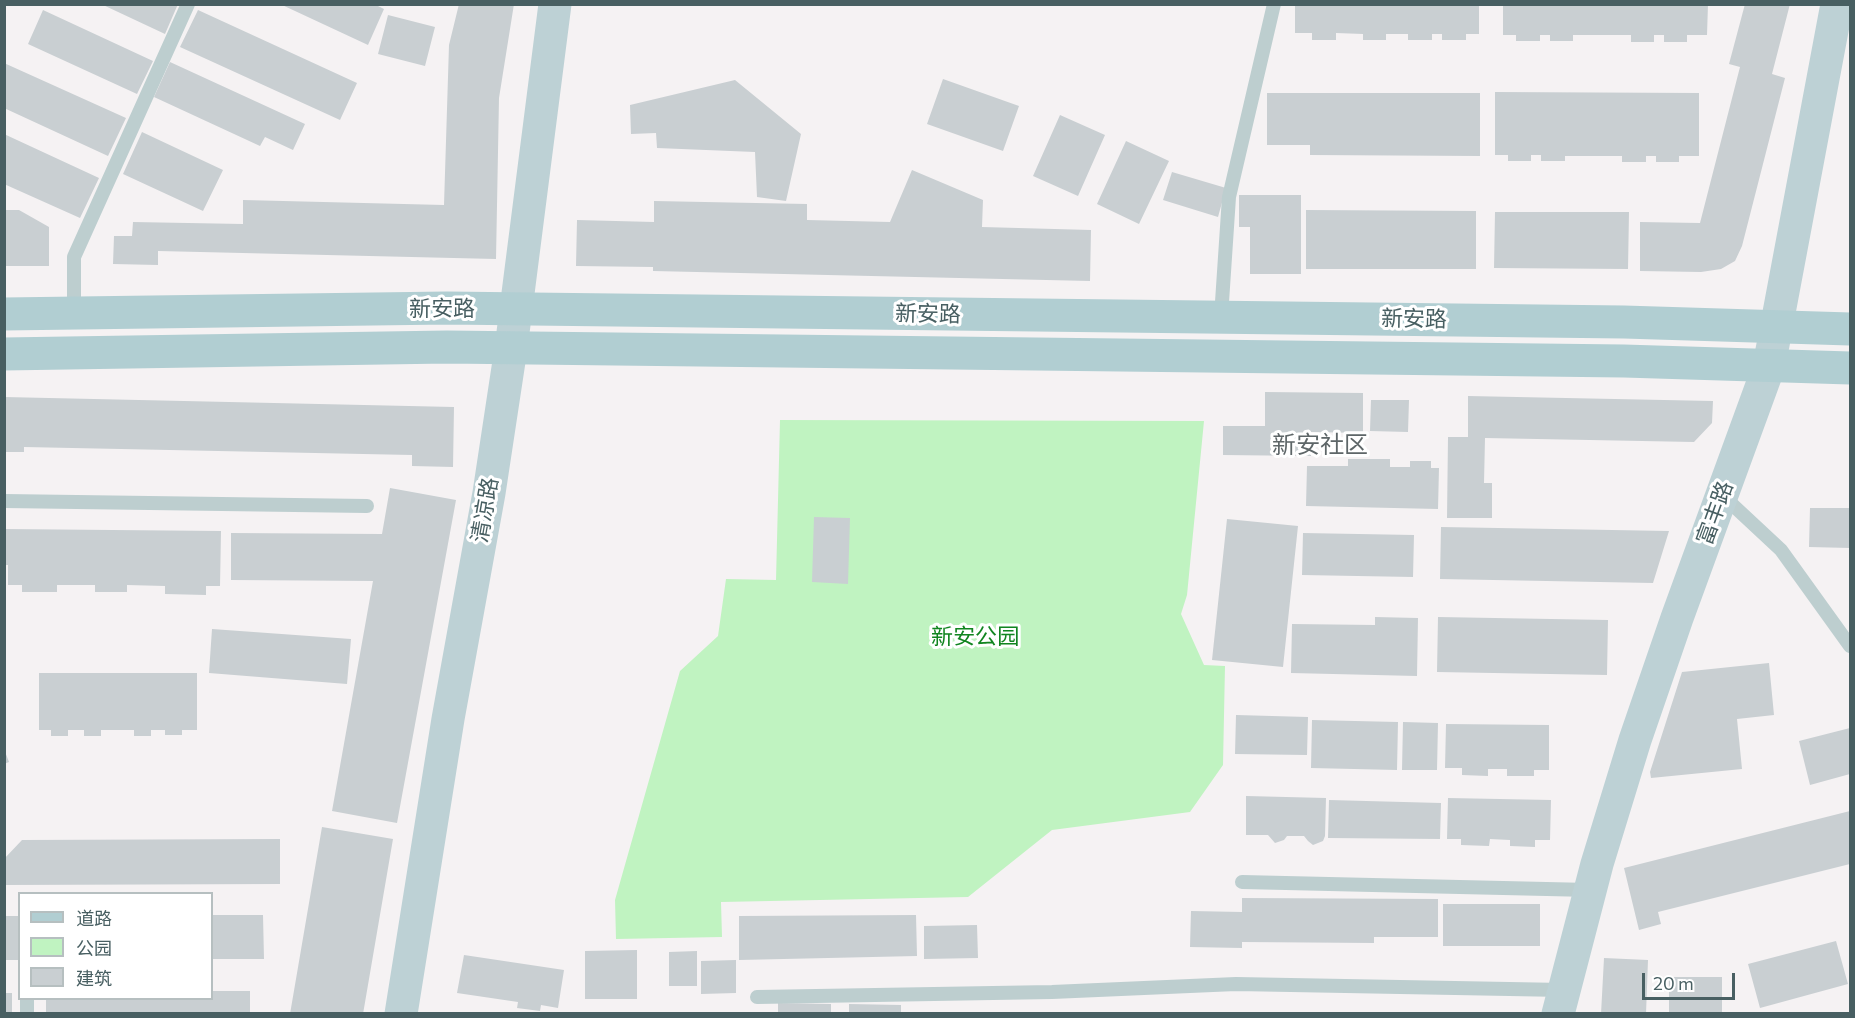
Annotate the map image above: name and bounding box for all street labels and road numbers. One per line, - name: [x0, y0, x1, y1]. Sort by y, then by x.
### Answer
- street label: 新安路: [409, 296, 475, 322]
- street label: 新安路: [895, 300, 961, 328]
- street label: 新安路: [1381, 305, 1447, 333]
- street label: 清凉路: [466, 475, 504, 545]
- street label: 富丰路: [1691, 477, 1739, 549]

